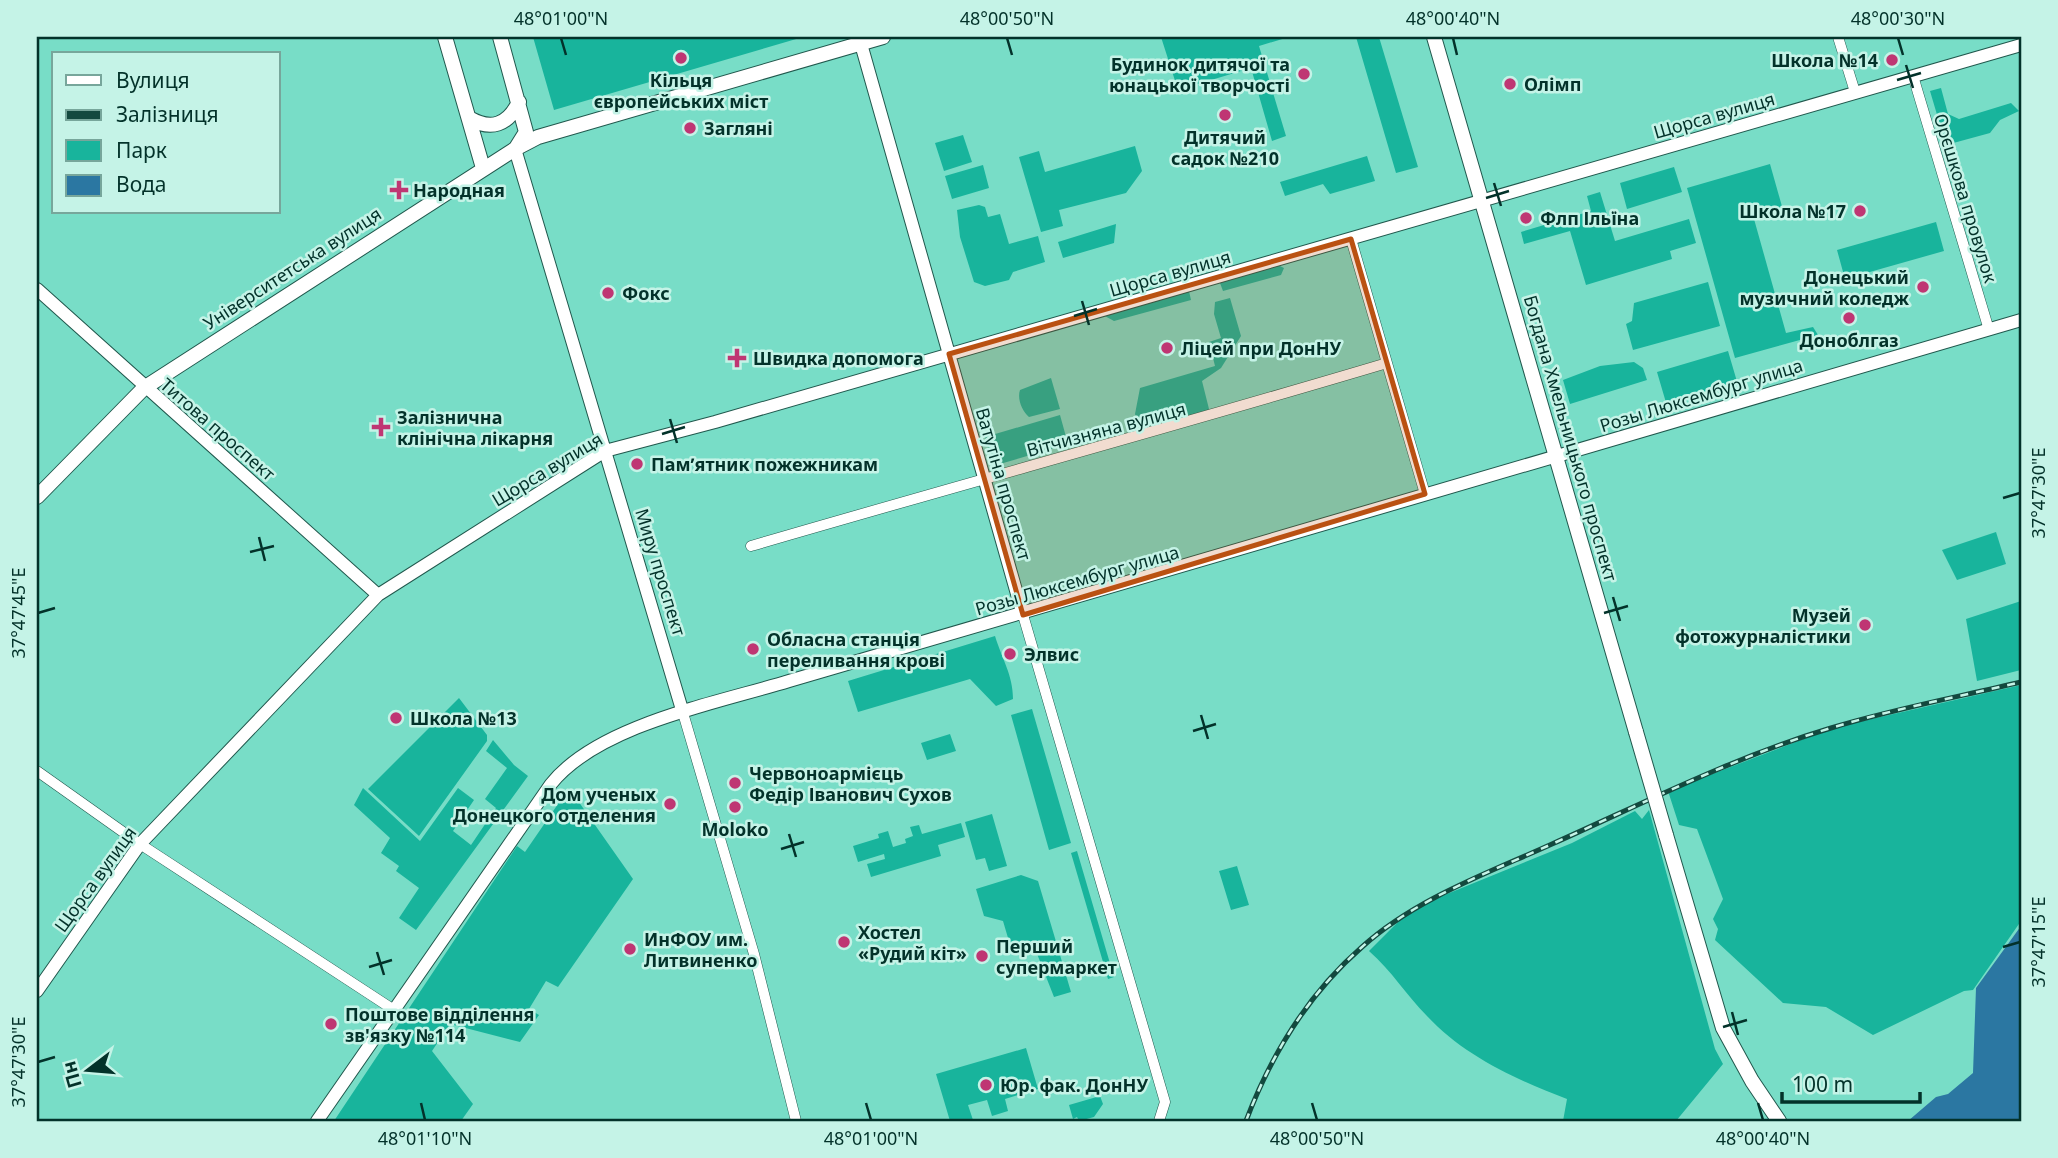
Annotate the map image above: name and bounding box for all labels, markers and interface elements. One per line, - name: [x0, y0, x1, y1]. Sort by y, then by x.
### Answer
- text: 48°01'00"N: [514, 6, 608, 30]
- text: 48°00'50"N: [960, 6, 1054, 30]
- text: 48°00'40"N: [1406, 6, 1500, 30]
- text: 48°00'30"N: [1851, 6, 1945, 30]
- place label: Школа №14: [1771, 48, 1878, 72]
- marker: Кільця європейських міст: [673, 50, 689, 66]
- legend: [52, 52, 280, 214]
- place label: Будинок дитячої та юнацької творчості: [1109, 52, 1290, 97]
- marker: Школа №14: [1884, 52, 1900, 68]
- text: Вулиця: [116, 66, 190, 94]
- marker: Будинок дитячої та юнацької творчості: [1296, 66, 1312, 82]
- place label: Кільця європейських міст: [594, 68, 768, 113]
- place label: Олімп: [1524, 72, 1581, 96]
- marker: Олімп: [1502, 76, 1518, 92]
- street label: Щорса вулиця: [1651, 86, 1777, 144]
- text: Залізниця: [116, 100, 219, 128]
- marker: Дитячий садок №210: [1217, 107, 1233, 123]
- street label: Орєшкова провулок: [1929, 110, 2003, 286]
- place label: Загляні: [704, 116, 773, 140]
- marker: Загляні: [682, 120, 698, 136]
- place label: Дитячий садок №210: [1171, 125, 1279, 170]
- text: Парк: [116, 136, 167, 164]
- text: Вода: [116, 170, 166, 198]
- place label: Народная: [413, 178, 505, 202]
- marker: Народная: [391, 182, 407, 198]
- place label: Школа №17: [1739, 199, 1846, 223]
- street label: Університетська вулиця: [198, 201, 386, 335]
- marker: Школа №17: [1852, 203, 1868, 219]
- place label: Флп Ільїна: [1540, 206, 1639, 230]
- marker: Флп Ільїна: [1518, 210, 1534, 226]
- street label: Щорса вулиця: [1107, 244, 1233, 302]
- place label: Донецький музичний коледж: [1740, 265, 1909, 310]
- marker: Донецький музичний коледж: [1915, 279, 1931, 295]
- place label: Фокс: [622, 281, 670, 305]
- marker: Фокс: [600, 285, 616, 301]
- street label: Богдана Хмельницького проспект: [1519, 292, 1624, 584]
- marker: Доноблгаз: [1841, 310, 1857, 326]
- place label: Доноблгаз: [1799, 328, 1899, 352]
- place label: Ліцей при ДонНУ: [1181, 336, 1342, 360]
- marker: Ліцей при ДонНУ: [1159, 340, 1175, 356]
- place label: Швидка допомога: [753, 346, 924, 370]
- marker: Швидка допомога: [727, 348, 747, 368]
- street label: Розы Люксембург улица: [1597, 353, 1805, 437]
- street label: Титова проспект: [156, 373, 281, 486]
- street label: Вітчизняна вулиця: [1024, 396, 1188, 462]
- place label: Залізнична клінічна лікарня: [397, 405, 553, 450]
- street label: Ватутіна проспект: [971, 405, 1037, 564]
- marker: Залізнична клінічна лікарня: [371, 417, 391, 437]
- street label: Щорса вулиця: [487, 427, 607, 511]
- text: 37°47'30"E: [2026, 448, 2050, 538]
- place label: Памʼятник пожежникам: [651, 452, 878, 476]
- marker: Памʼятник пожежникам: [629, 456, 645, 472]
- street label: Миру проспект: [630, 505, 692, 639]
- street label: Розы Люксембург улица: [972, 539, 1182, 621]
- text: 37°47'45"E: [6, 568, 30, 658]
- place label: Музей фотожурналістики: [1675, 603, 1851, 648]
- marker: Музей фотожурналістики: [1857, 617, 1873, 633]
- place label: Обласна станція переливання крові: [767, 627, 945, 672]
- marker: Обласна станція переливання крові: [745, 641, 761, 657]
- place label: Элвис: [1024, 642, 1079, 666]
- marker: Элвис: [1002, 646, 1018, 662]
- place label: Школа №13: [410, 706, 517, 730]
- marker: Школа №13: [388, 710, 404, 726]
- place label: Червоноармієць Федір Іванович Сухов: [749, 761, 952, 806]
- marker: Червоноармієць Федір Іванович Сухов: [727, 775, 743, 791]
- place label: Дом ученых Донецкого отделения: [453, 782, 657, 827]
- marker: Дом ученых Донецкого отделения: [662, 796, 678, 812]
- marker: Moloko: [727, 799, 743, 815]
- place label: Moloko: [701, 817, 769, 841]
- street label: Щорса вулиця: [49, 821, 141, 937]
- text: 37°47'15"E: [2026, 897, 2050, 987]
- place label: Хостел «Рудий кіт»: [858, 920, 967, 965]
- place label: ИнФОУ им. Литвиненко: [644, 927, 757, 972]
- marker: Хостел «Рудий кіт»: [836, 934, 852, 950]
- place label: Перший супермаркет: [996, 934, 1117, 979]
- marker: ИнФОУ им. Литвиненко: [622, 941, 638, 957]
- marker: Перший супермаркет: [974, 948, 990, 964]
- place label: Поштове відділення зв'язку №114: [345, 1002, 534, 1047]
- marker: Поштове відділення зв'язку №114: [323, 1016, 339, 1032]
- text: 37°47'30"E: [6, 1017, 30, 1107]
- north arrow: [52, 1036, 122, 1106]
- text: Пн: [55, 1058, 88, 1091]
- scale bar: [1782, 1060, 1920, 1104]
- text: 100 m: [1792, 1070, 1853, 1098]
- place label: Юр. фак. ДонНУ: [1000, 1073, 1148, 1097]
- marker: Юр. фак. ДонНУ: [978, 1077, 994, 1093]
- text: 48°01'10"N: [378, 1126, 472, 1150]
- text: 48°01'00"N: [824, 1126, 918, 1150]
- text: 48°00'50"N: [1270, 1126, 1364, 1150]
- text: 48°00'40"N: [1716, 1126, 1810, 1150]

